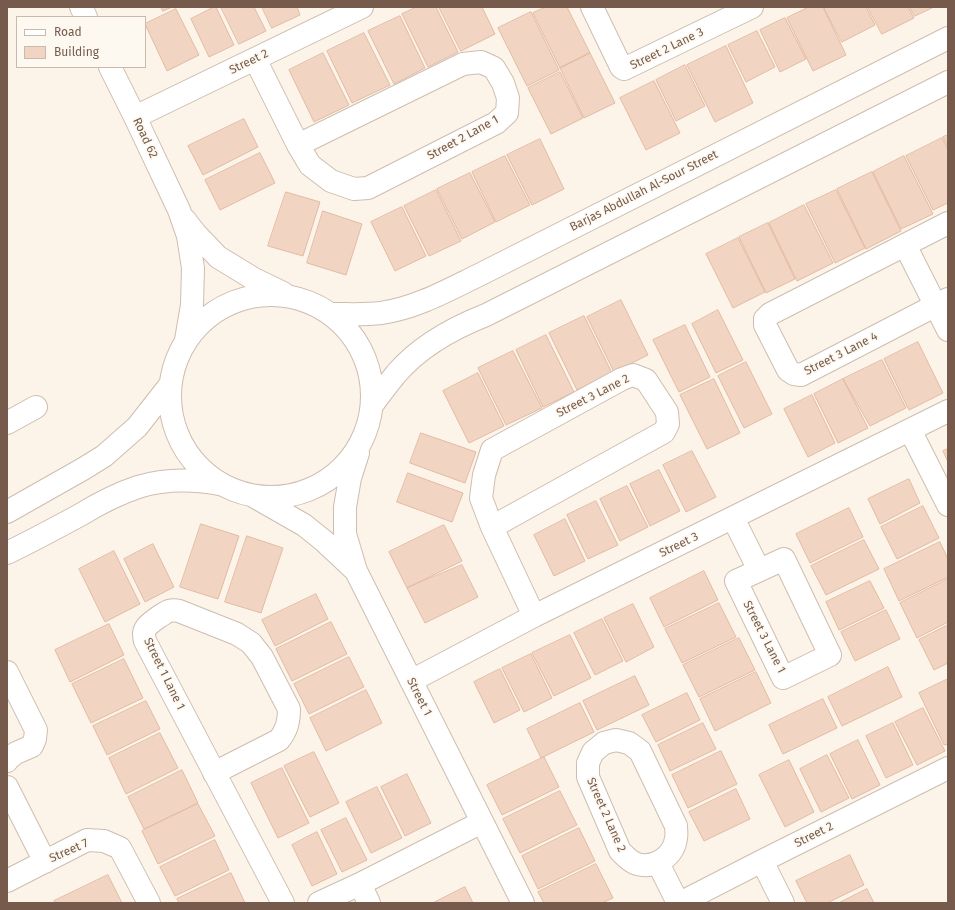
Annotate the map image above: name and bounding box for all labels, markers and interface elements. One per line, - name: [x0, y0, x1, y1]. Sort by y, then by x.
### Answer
- legend: [16, 16, 146, 68]
- text: Road: [54, 25, 82, 39]
- street label: Street 2 Lane 3: [628, 25, 706, 73]
- text: Building: [54, 45, 99, 59]
- street label: Street 2: [227, 46, 271, 78]
- street label: Street 2 Lane 1: [425, 113, 501, 163]
- street label: Road 62: [129, 115, 161, 161]
- street label: Barjas Abdullah Al-Sour Street: [568, 147, 720, 235]
- street label: Street 3 Lane 4: [802, 329, 880, 379]
- street label: Street 3 Lane 2: [554, 371, 632, 421]
- street label: Street 3: [657, 529, 701, 561]
- street label: Street 3 Lane 1: [740, 598, 788, 676]
- street label: Street 1 Lane 1: [140, 636, 188, 712]
- street label: Street 1: [403, 675, 435, 719]
- street label: Street 2 Lane 2: [583, 776, 629, 854]
- street label: Street 2: [792, 819, 836, 851]
- street label: Street 7: [47, 836, 91, 866]

